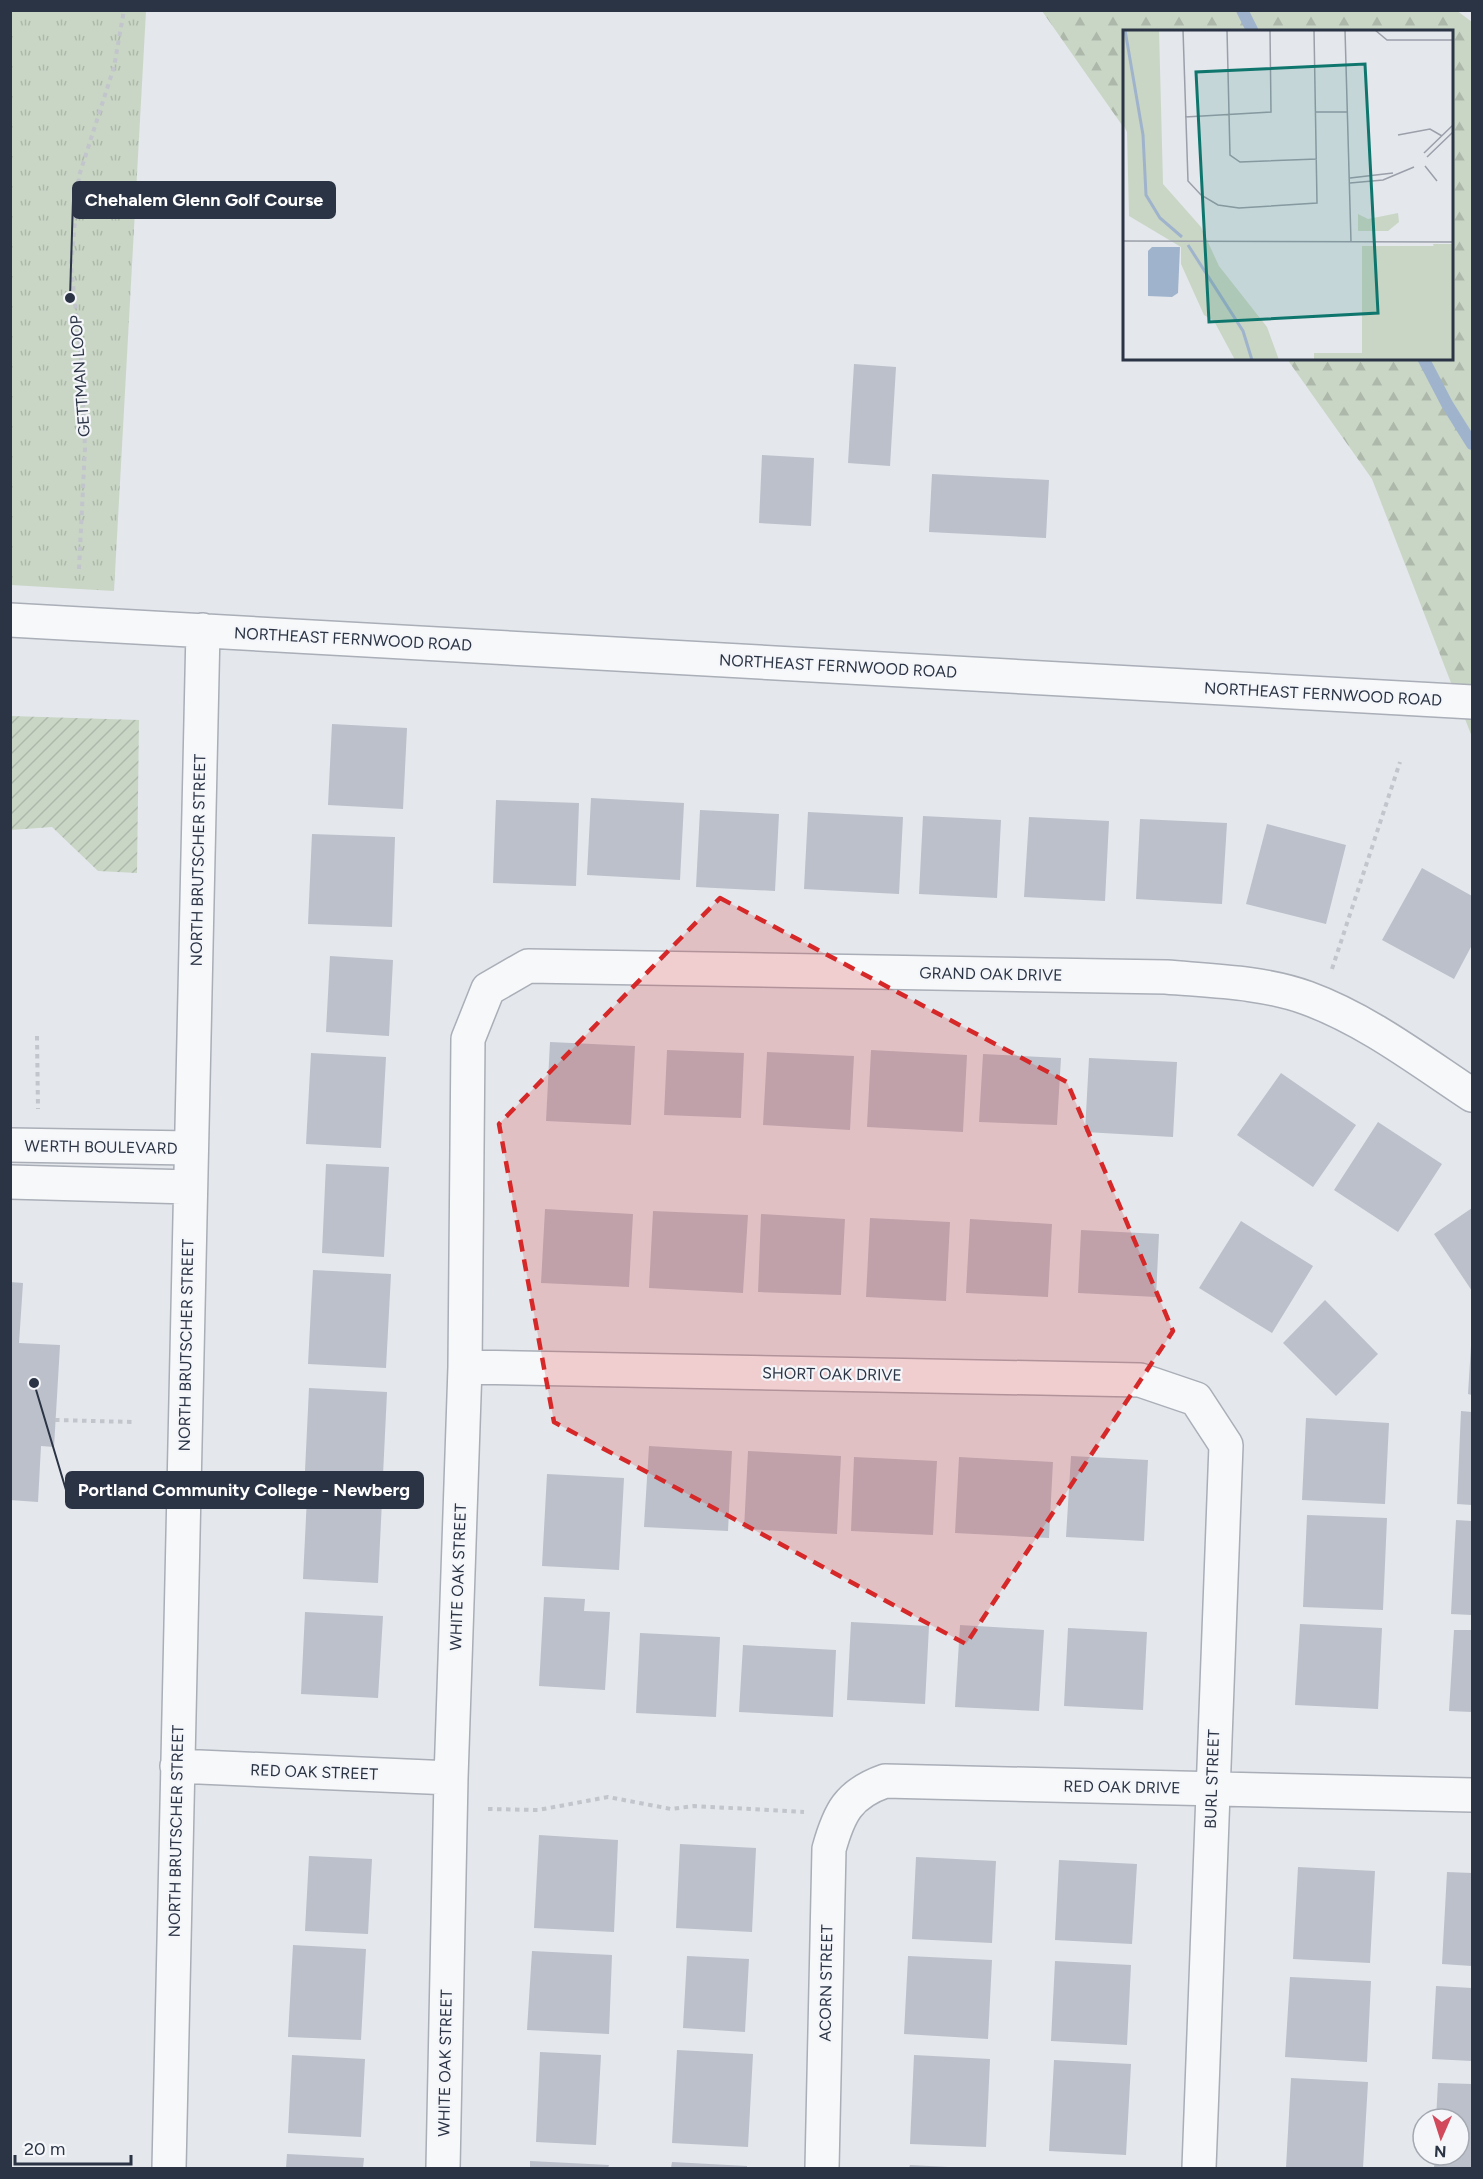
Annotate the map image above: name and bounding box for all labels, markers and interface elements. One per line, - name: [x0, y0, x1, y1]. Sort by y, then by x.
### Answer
- inset map: [1123, 30, 1453, 360]
- callout: Chehalem Glenn Golf Course: [73, 182, 335, 218]
- text: Chehalem Glenn Golf Course: [85, 189, 323, 211]
- street label: GETTMAN LOOP: [66, 314, 94, 438]
- street label: NORTHEAST FERNWOOD ROAD: [233, 623, 473, 655]
- street label: NORTHEAST FERNWOOD ROAD: [718, 650, 958, 682]
- street label: NORTHEAST FERNWOOD ROAD: [1203, 678, 1443, 710]
- street label: NORTH BRUTSCHER STREET: [187, 753, 209, 966]
- street label: GRAND OAK DRIVE: [919, 963, 1063, 985]
- street label: WERTH BOULEVARD: [24, 1136, 178, 1158]
- street label: NORTH BRUTSCHER STREET: [175, 1238, 197, 1451]
- street label: SHORT OAK DRIVE: [762, 1363, 902, 1385]
- callout: Portland Community College - Newberg: [66, 1472, 423, 1508]
- text: Portland Community College - Newberg: [78, 1479, 410, 1501]
- street label: WHITE OAK STREET: [446, 1503, 470, 1651]
- street label: NORTH BRUTSCHER STREET: [165, 1724, 187, 1937]
- street label: BURL STREET: [1201, 1729, 1223, 1829]
- street label: RED OAK STREET: [250, 1760, 378, 1784]
- street label: RED OAK DRIVE: [1063, 1776, 1181, 1798]
- street label: ACORN STREET: [815, 1924, 837, 2042]
- street label: WHITE OAK STREET: [434, 1989, 456, 2137]
- north arrow: [1411, 2107, 1471, 2167]
- scale bar: [15, 2128, 130, 2166]
- text: 20 m: [24, 2138, 65, 2160]
- text: N: [1434, 2142, 1447, 2161]

